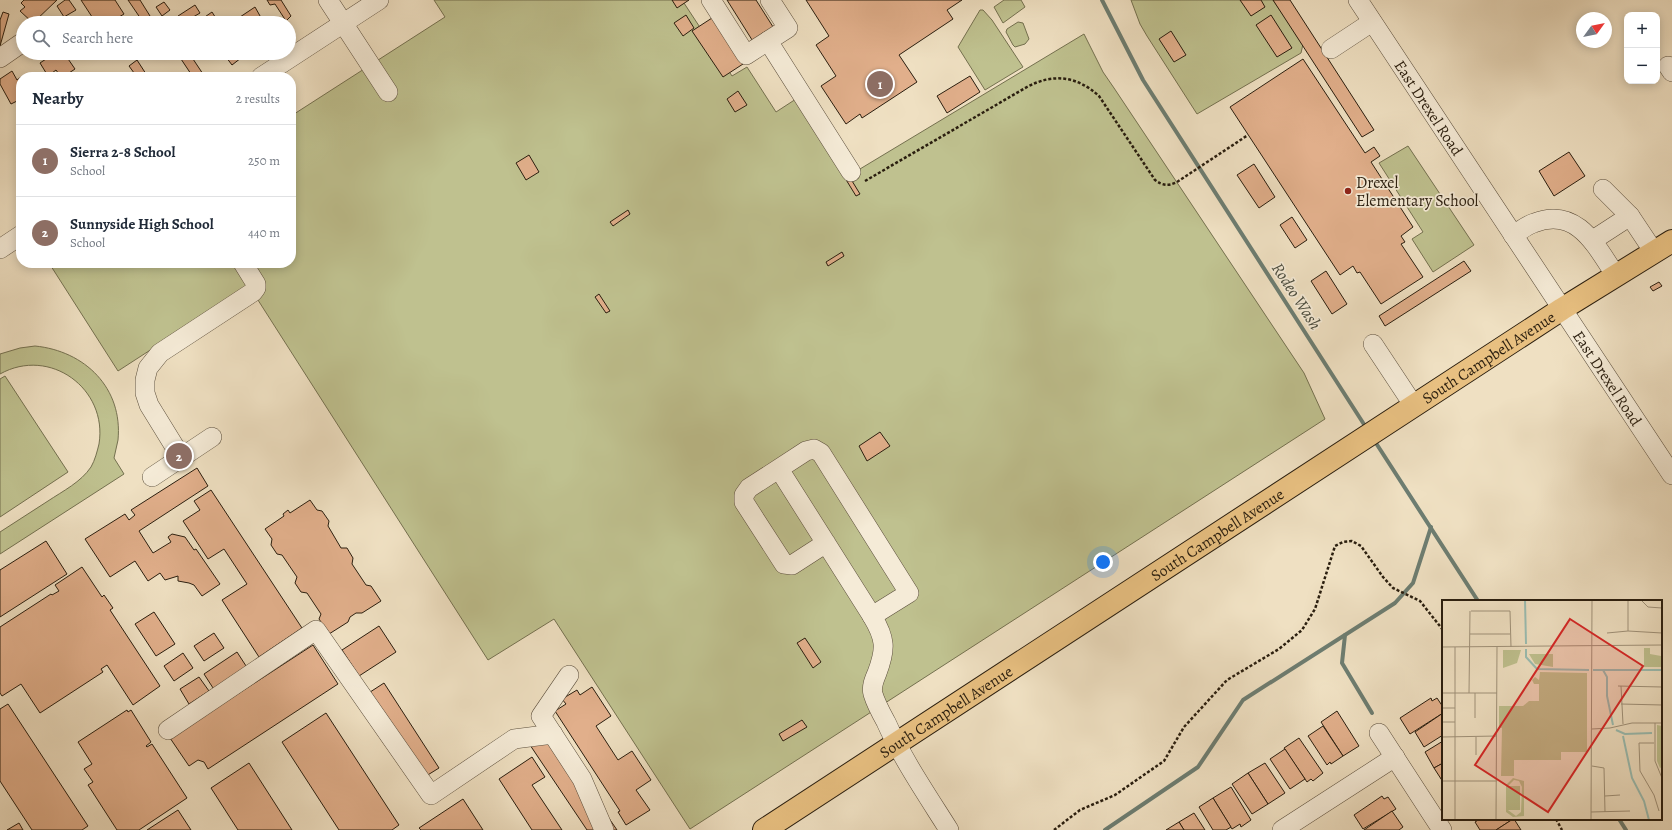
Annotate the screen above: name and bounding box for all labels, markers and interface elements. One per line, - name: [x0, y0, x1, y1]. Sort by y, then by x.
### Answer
- north arrow: [1576, 12, 1612, 48]
- map controls: [1624, 12, 1660, 84]
- button: +: [1624, 12, 1660, 48]
- search box: [16, 16, 296, 60]
- icon: search: [30, 27, 52, 49]
- text: Search here: [62, 28, 133, 48]
- button: −: [1624, 48, 1660, 84]
- street label: East Drexel Road: [1389, 56, 1468, 161]
- pin: 1: [867, 69, 893, 99]
- text: Nearby: [32, 87, 83, 110]
- text: 2 results: [236, 90, 280, 107]
- text: Sierra 2-8 School: [70, 142, 175, 162]
- text: 1: [43, 152, 47, 169]
- text: 250 m: [248, 152, 280, 169]
- text: School: [70, 162, 105, 179]
- place label: Drexel Elementary School: [1356, 172, 1479, 212]
- marker: Drexel Elementary School: [1343, 186, 1353, 196]
- text: Sunnyside High School: [70, 214, 214, 234]
- text: 2: [42, 224, 48, 241]
- text: 440 m: [248, 224, 280, 241]
- text: School: [70, 234, 105, 251]
- water label: Rodeo Wash: [1266, 258, 1327, 334]
- street label: South Campbell Avenue: [1418, 306, 1560, 410]
- street label: East Drexel Road: [1567, 326, 1647, 431]
- pin: 2: [166, 441, 192, 471]
- street label: South Campbell Avenue: [1147, 483, 1288, 587]
- your location: [1093, 552, 1113, 572]
- inset map: [1442, 600, 1662, 820]
- street label: South Campbell Avenue: [875, 661, 1017, 764]

